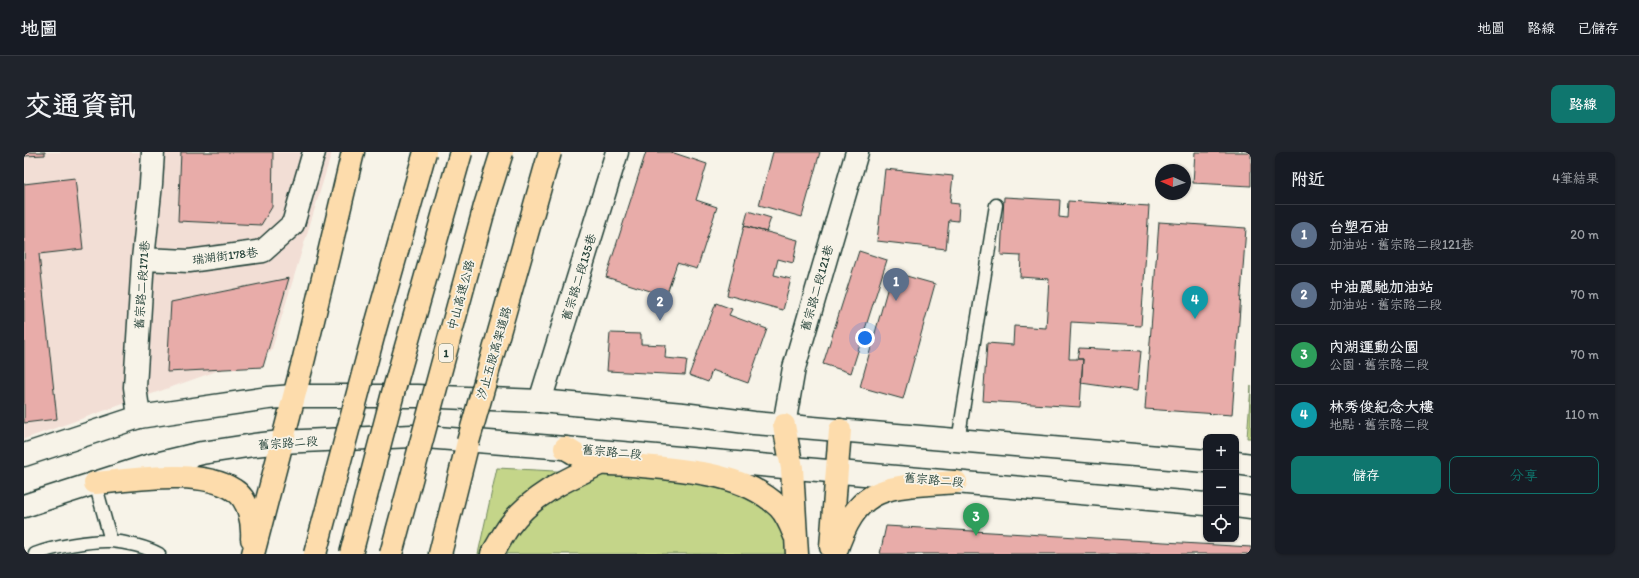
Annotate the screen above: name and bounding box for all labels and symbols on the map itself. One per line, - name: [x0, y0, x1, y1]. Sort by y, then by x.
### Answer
- north arrow: [1155, 164, 1191, 200]
- street label: 舊宗路二段135巷: [559, 232, 599, 322]
- street label: 舊宗路二段171巷: [132, 240, 152, 330]
- street label: 舊宗路二段121巷: [798, 243, 836, 333]
- street label: 瑞湖街178巷: [191, 245, 259, 267]
- street label: 中山高速公路: [445, 258, 477, 332]
- pin: 1: [883, 268, 909, 301]
- pin: 4: [1182, 286, 1208, 319]
- pin: 2: [647, 288, 673, 321]
- street label: 汐止五股高架道路: [474, 305, 514, 401]
- your location: [855, 328, 875, 348]
- road number: 1: [439, 344, 453, 362]
- street label: 舊宗路二段: [258, 434, 318, 452]
- street label: 舊宗路二段: [581, 442, 643, 462]
- street label: 舊宗路二段: [903, 470, 965, 490]
- pin: 3: [963, 503, 989, 536]

